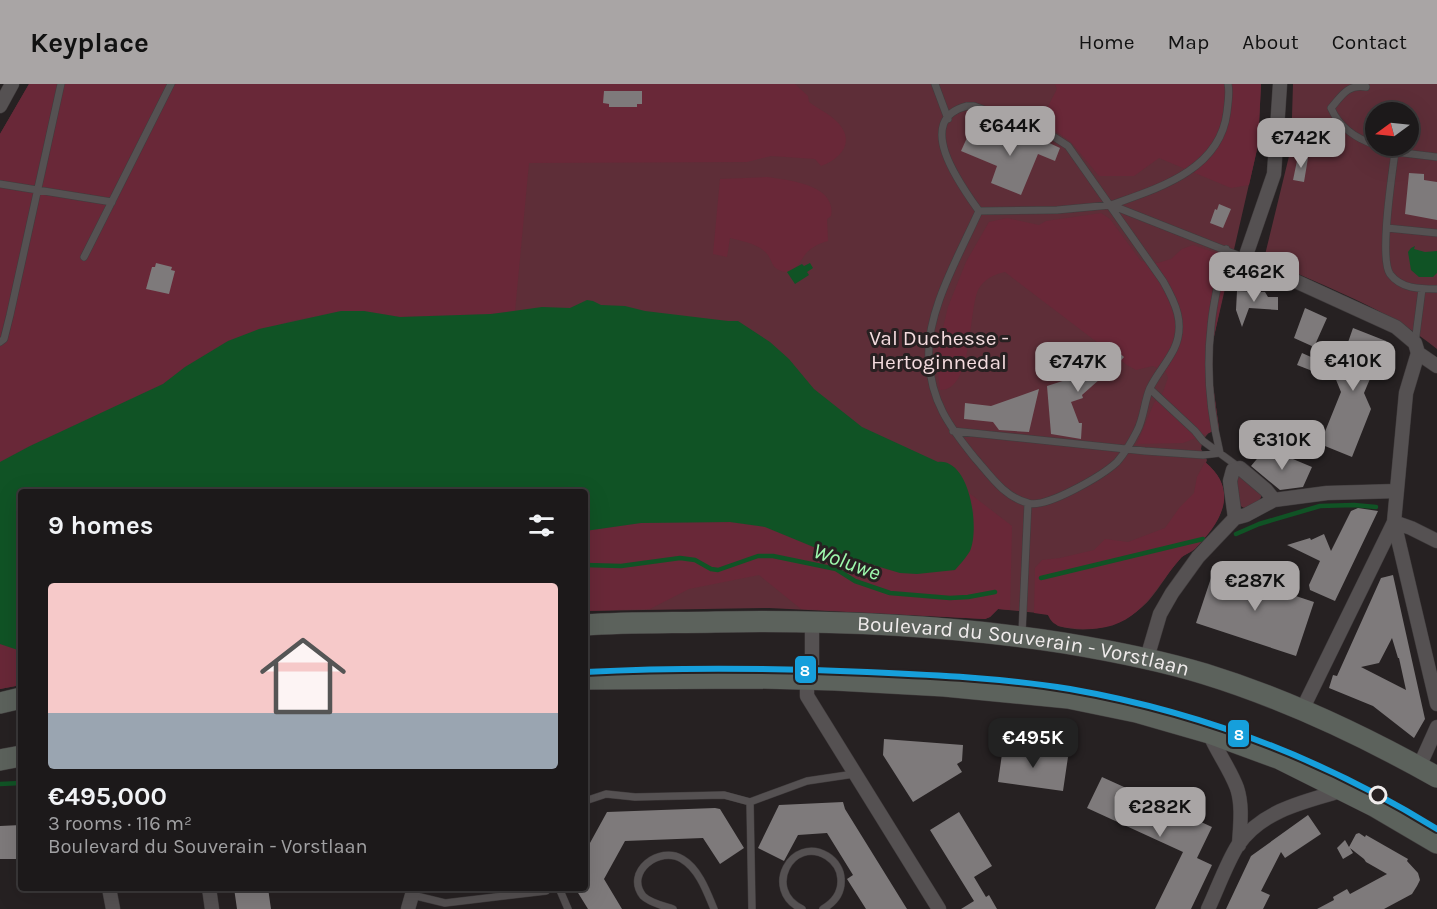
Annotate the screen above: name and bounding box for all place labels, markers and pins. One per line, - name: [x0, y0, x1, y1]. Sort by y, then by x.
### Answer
- pin: €644K: [968, 106, 1052, 157]
- pin: €742K: [1259, 118, 1343, 169]
- pin: €462K: [1212, 252, 1296, 303]
- pin: €410K: [1311, 341, 1395, 392]
- pin: €747K: [1036, 342, 1120, 393]
- pin: €310K: [1240, 420, 1324, 471]
- pin: €287K: [1213, 561, 1297, 612]
- pin: €495K: [991, 718, 1075, 769]
- unlabelled marker: [1369, 786, 1387, 804]
- pin: €282K: [1118, 787, 1202, 838]

